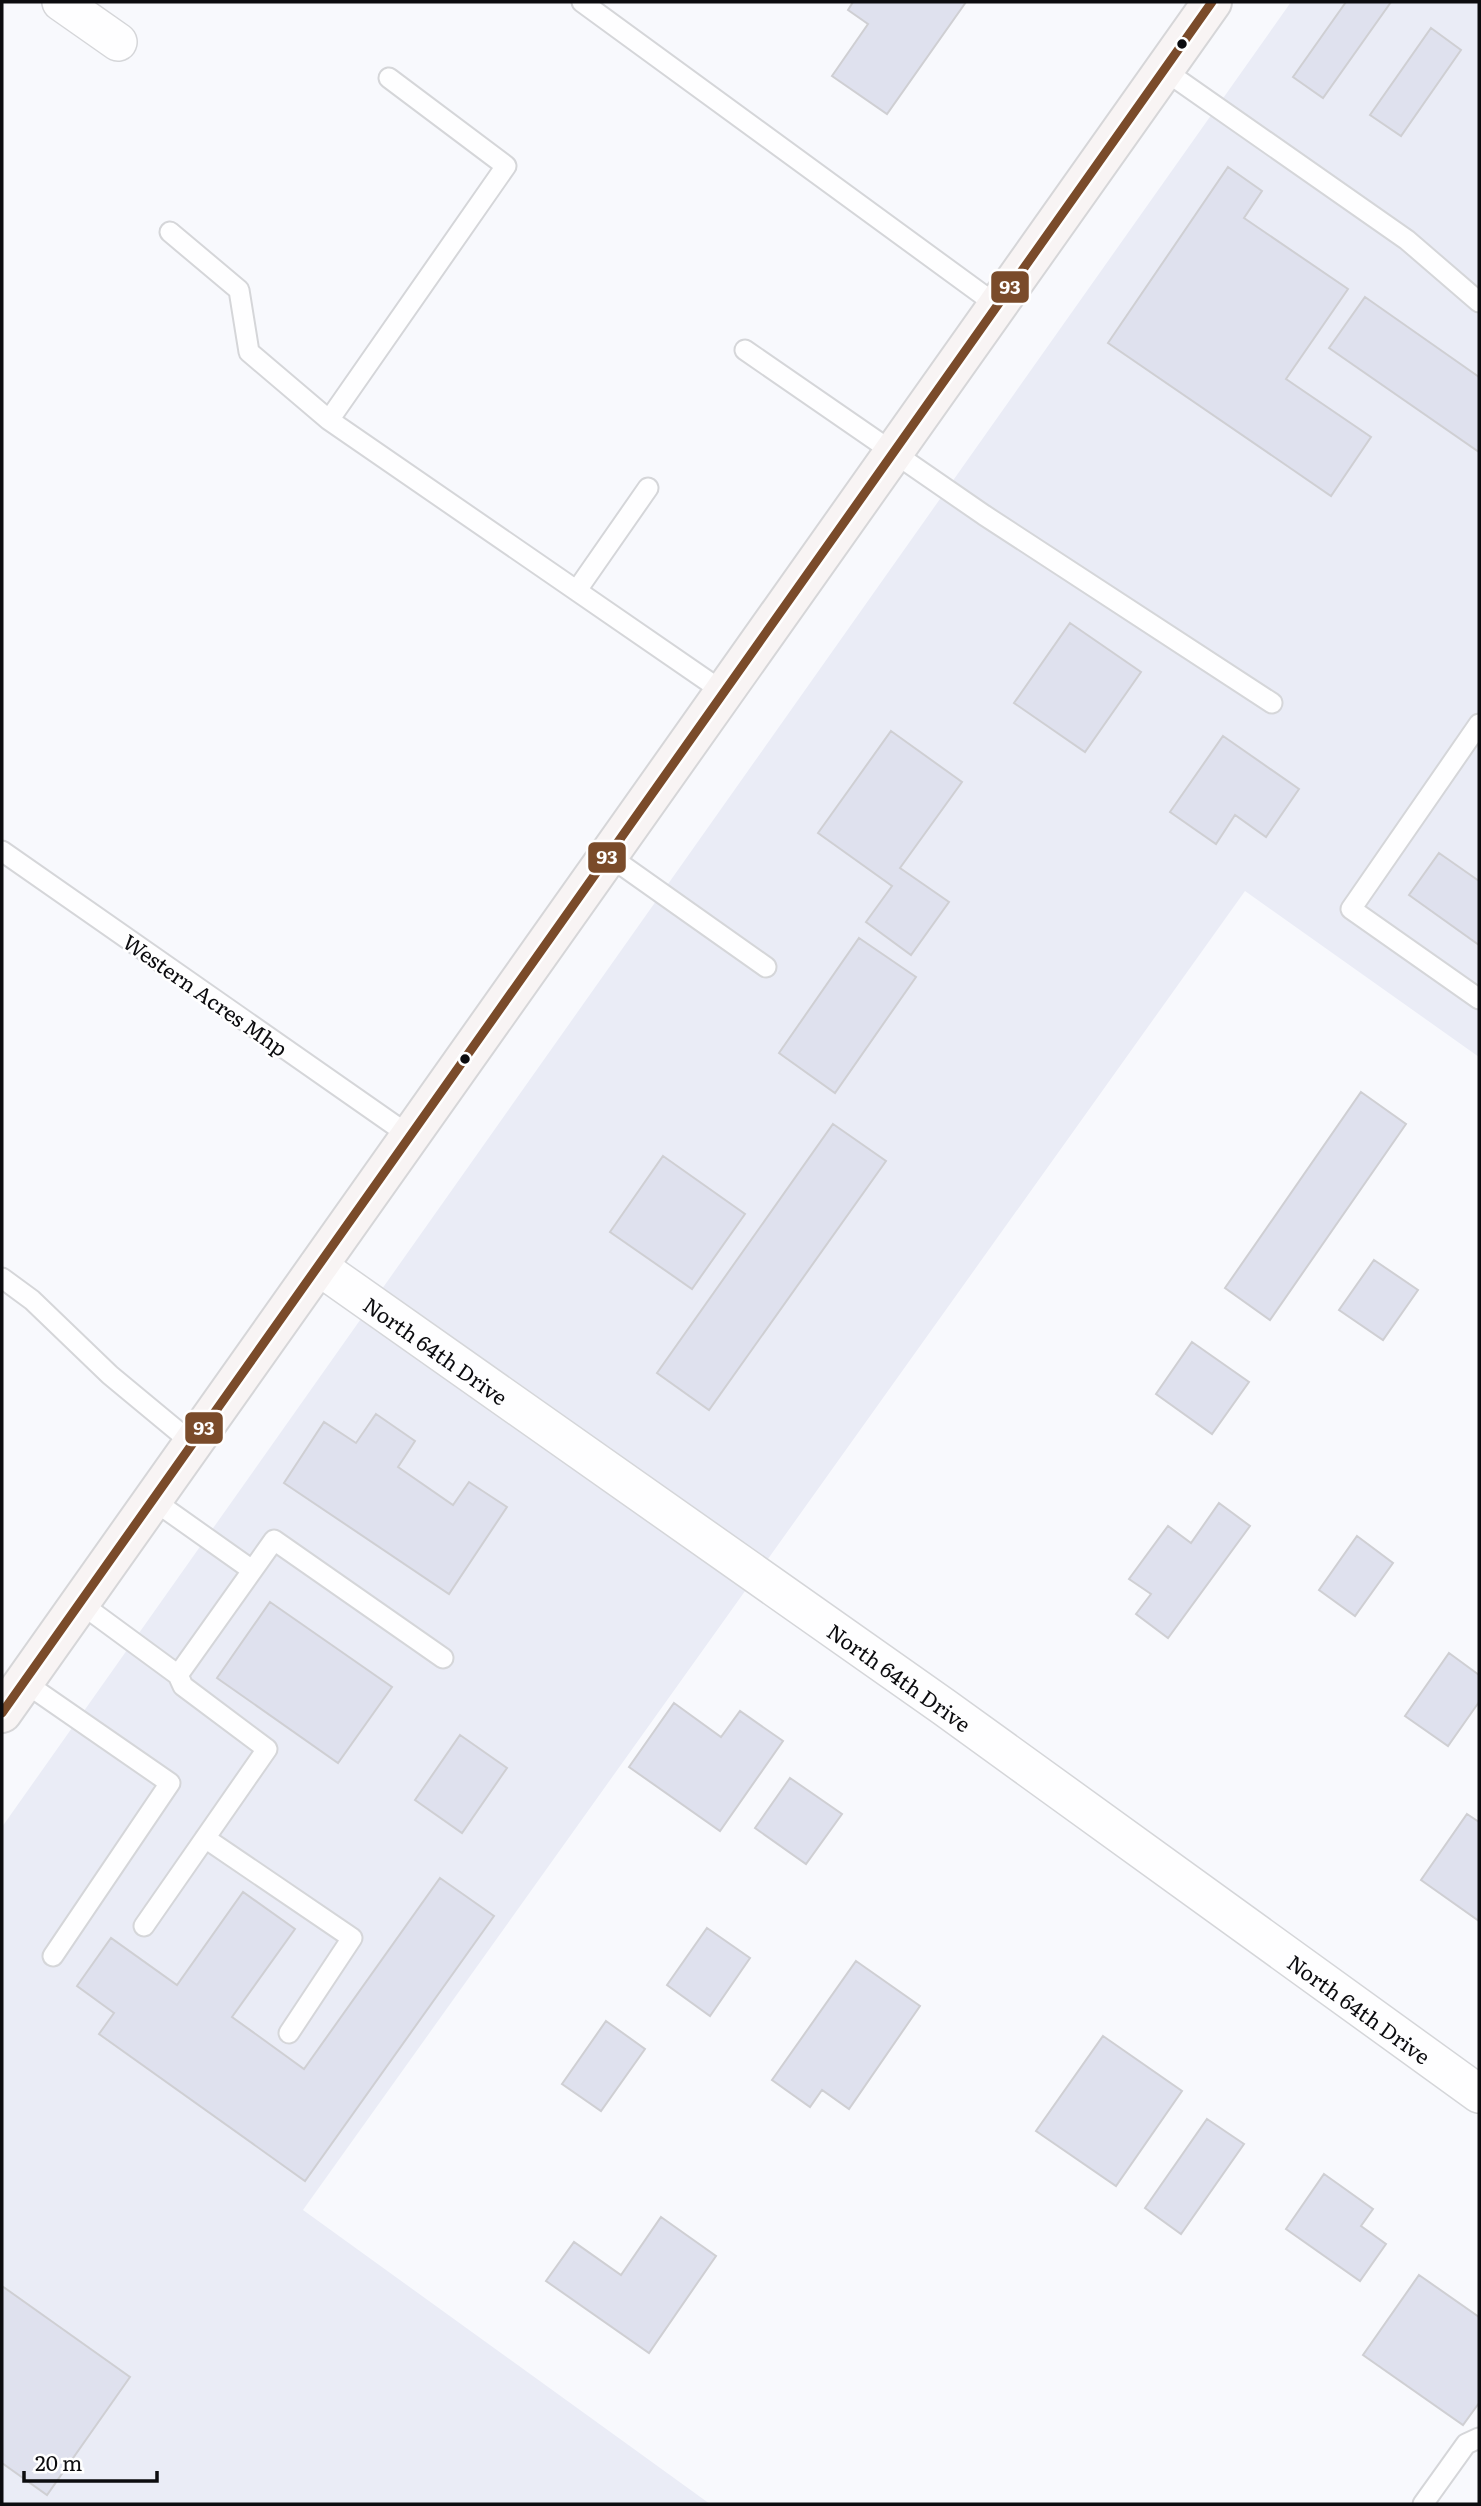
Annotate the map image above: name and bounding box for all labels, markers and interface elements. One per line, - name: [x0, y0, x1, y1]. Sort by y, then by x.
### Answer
- unlabelled marker: [1175, 37, 1189, 51]
- line badge: 93: [990, 270, 1030, 304]
- text: 93: [999, 272, 1021, 300]
- line badge: 93: [587, 841, 627, 874]
- text: 93: [596, 842, 618, 870]
- street label: Western Acres Mhp: [117, 925, 295, 1063]
- unlabelled marker: [458, 1052, 472, 1066]
- street label: North 64th Drive: [358, 1288, 515, 1411]
- line badge: 93: [184, 1411, 224, 1445]
- text: 93: [193, 1413, 215, 1441]
- street label: North 64th Drive: [822, 1614, 978, 1738]
- street label: North 64th Drive: [1282, 1945, 1438, 2070]
- scale bar: [24, 2440, 158, 2484]
- text: 20 m: [35, 2446, 82, 2477]

